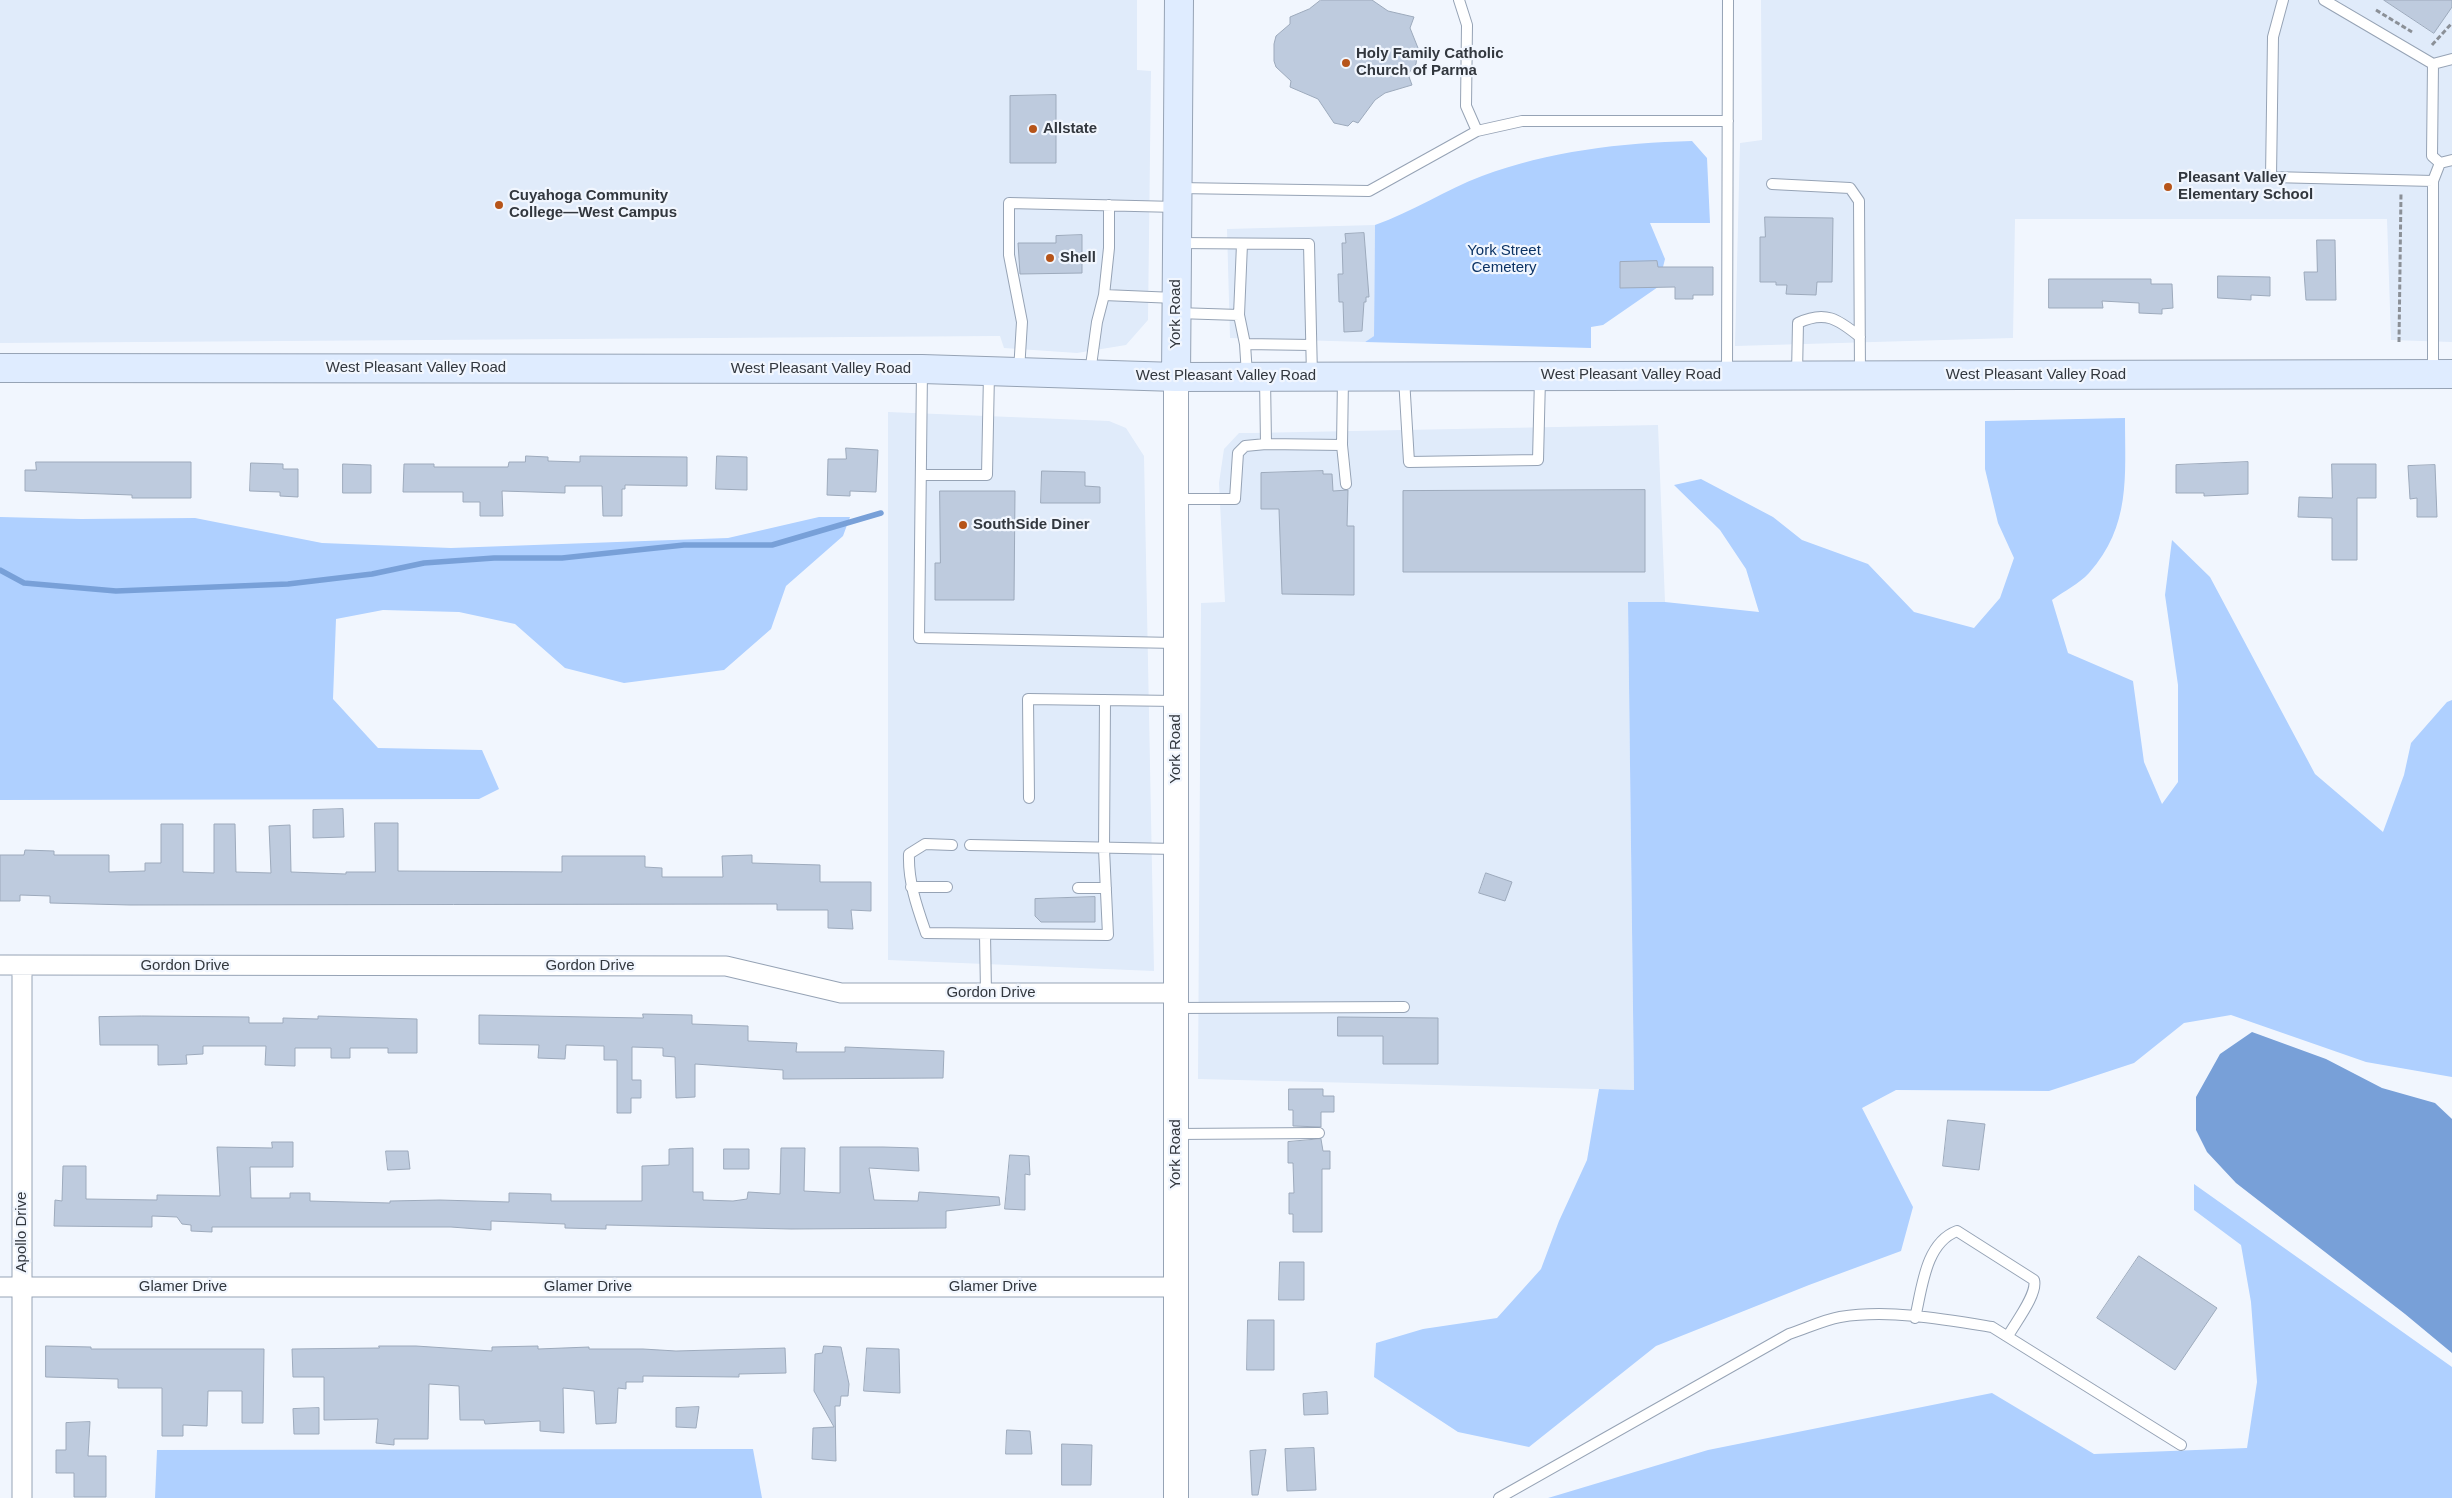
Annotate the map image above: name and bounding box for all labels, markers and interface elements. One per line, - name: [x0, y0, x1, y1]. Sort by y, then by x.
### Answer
- place label: Holy Family Catholic Church of Parma: [1356, 45, 1504, 80]
- marker: Holy Family Catholic Church of Parma: [1340, 57, 1352, 69]
- place label: Allstate: [1043, 120, 1097, 138]
- marker: Allstate: [1027, 123, 1039, 135]
- place label: Pleasant Valley Elementary School: [2178, 169, 2313, 204]
- marker: Pleasant Valley Elementary School: [2162, 181, 2174, 193]
- place label: Cuyahoga Community College—West Campus: [509, 187, 677, 222]
- marker: Cuyahoga Community College—West Campus: [493, 199, 505, 211]
- park label: York Street Cemetery: [1467, 242, 1541, 277]
- place label: Shell: [1060, 249, 1096, 267]
- marker: Shell: [1044, 252, 1056, 264]
- street label: York Road: [1167, 279, 1185, 349]
- street label: West Pleasant Valley Road: [326, 359, 506, 377]
- street label: West Pleasant Valley Road: [731, 360, 911, 378]
- street label: West Pleasant Valley Road: [1541, 366, 1721, 384]
- street label: West Pleasant Valley Road: [1946, 366, 2126, 384]
- street label: West Pleasant Valley Road: [1136, 367, 1316, 385]
- place label: SouthSide Diner: [973, 516, 1090, 534]
- marker: SouthSide Diner: [957, 519, 969, 531]
- street label: York Road: [1167, 714, 1185, 784]
- street label: Gordon Drive: [140, 957, 230, 975]
- street label: Gordon Drive: [545, 957, 635, 975]
- street label: Gordon Drive: [946, 984, 1036, 1002]
- street label: York Road: [1167, 1119, 1185, 1189]
- street label: Apollo Drive: [13, 1192, 31, 1272]
- street label: Glamer Drive: [139, 1278, 227, 1296]
- street label: Glamer Drive: [544, 1278, 632, 1296]
- street label: Glamer Drive: [949, 1278, 1037, 1296]

